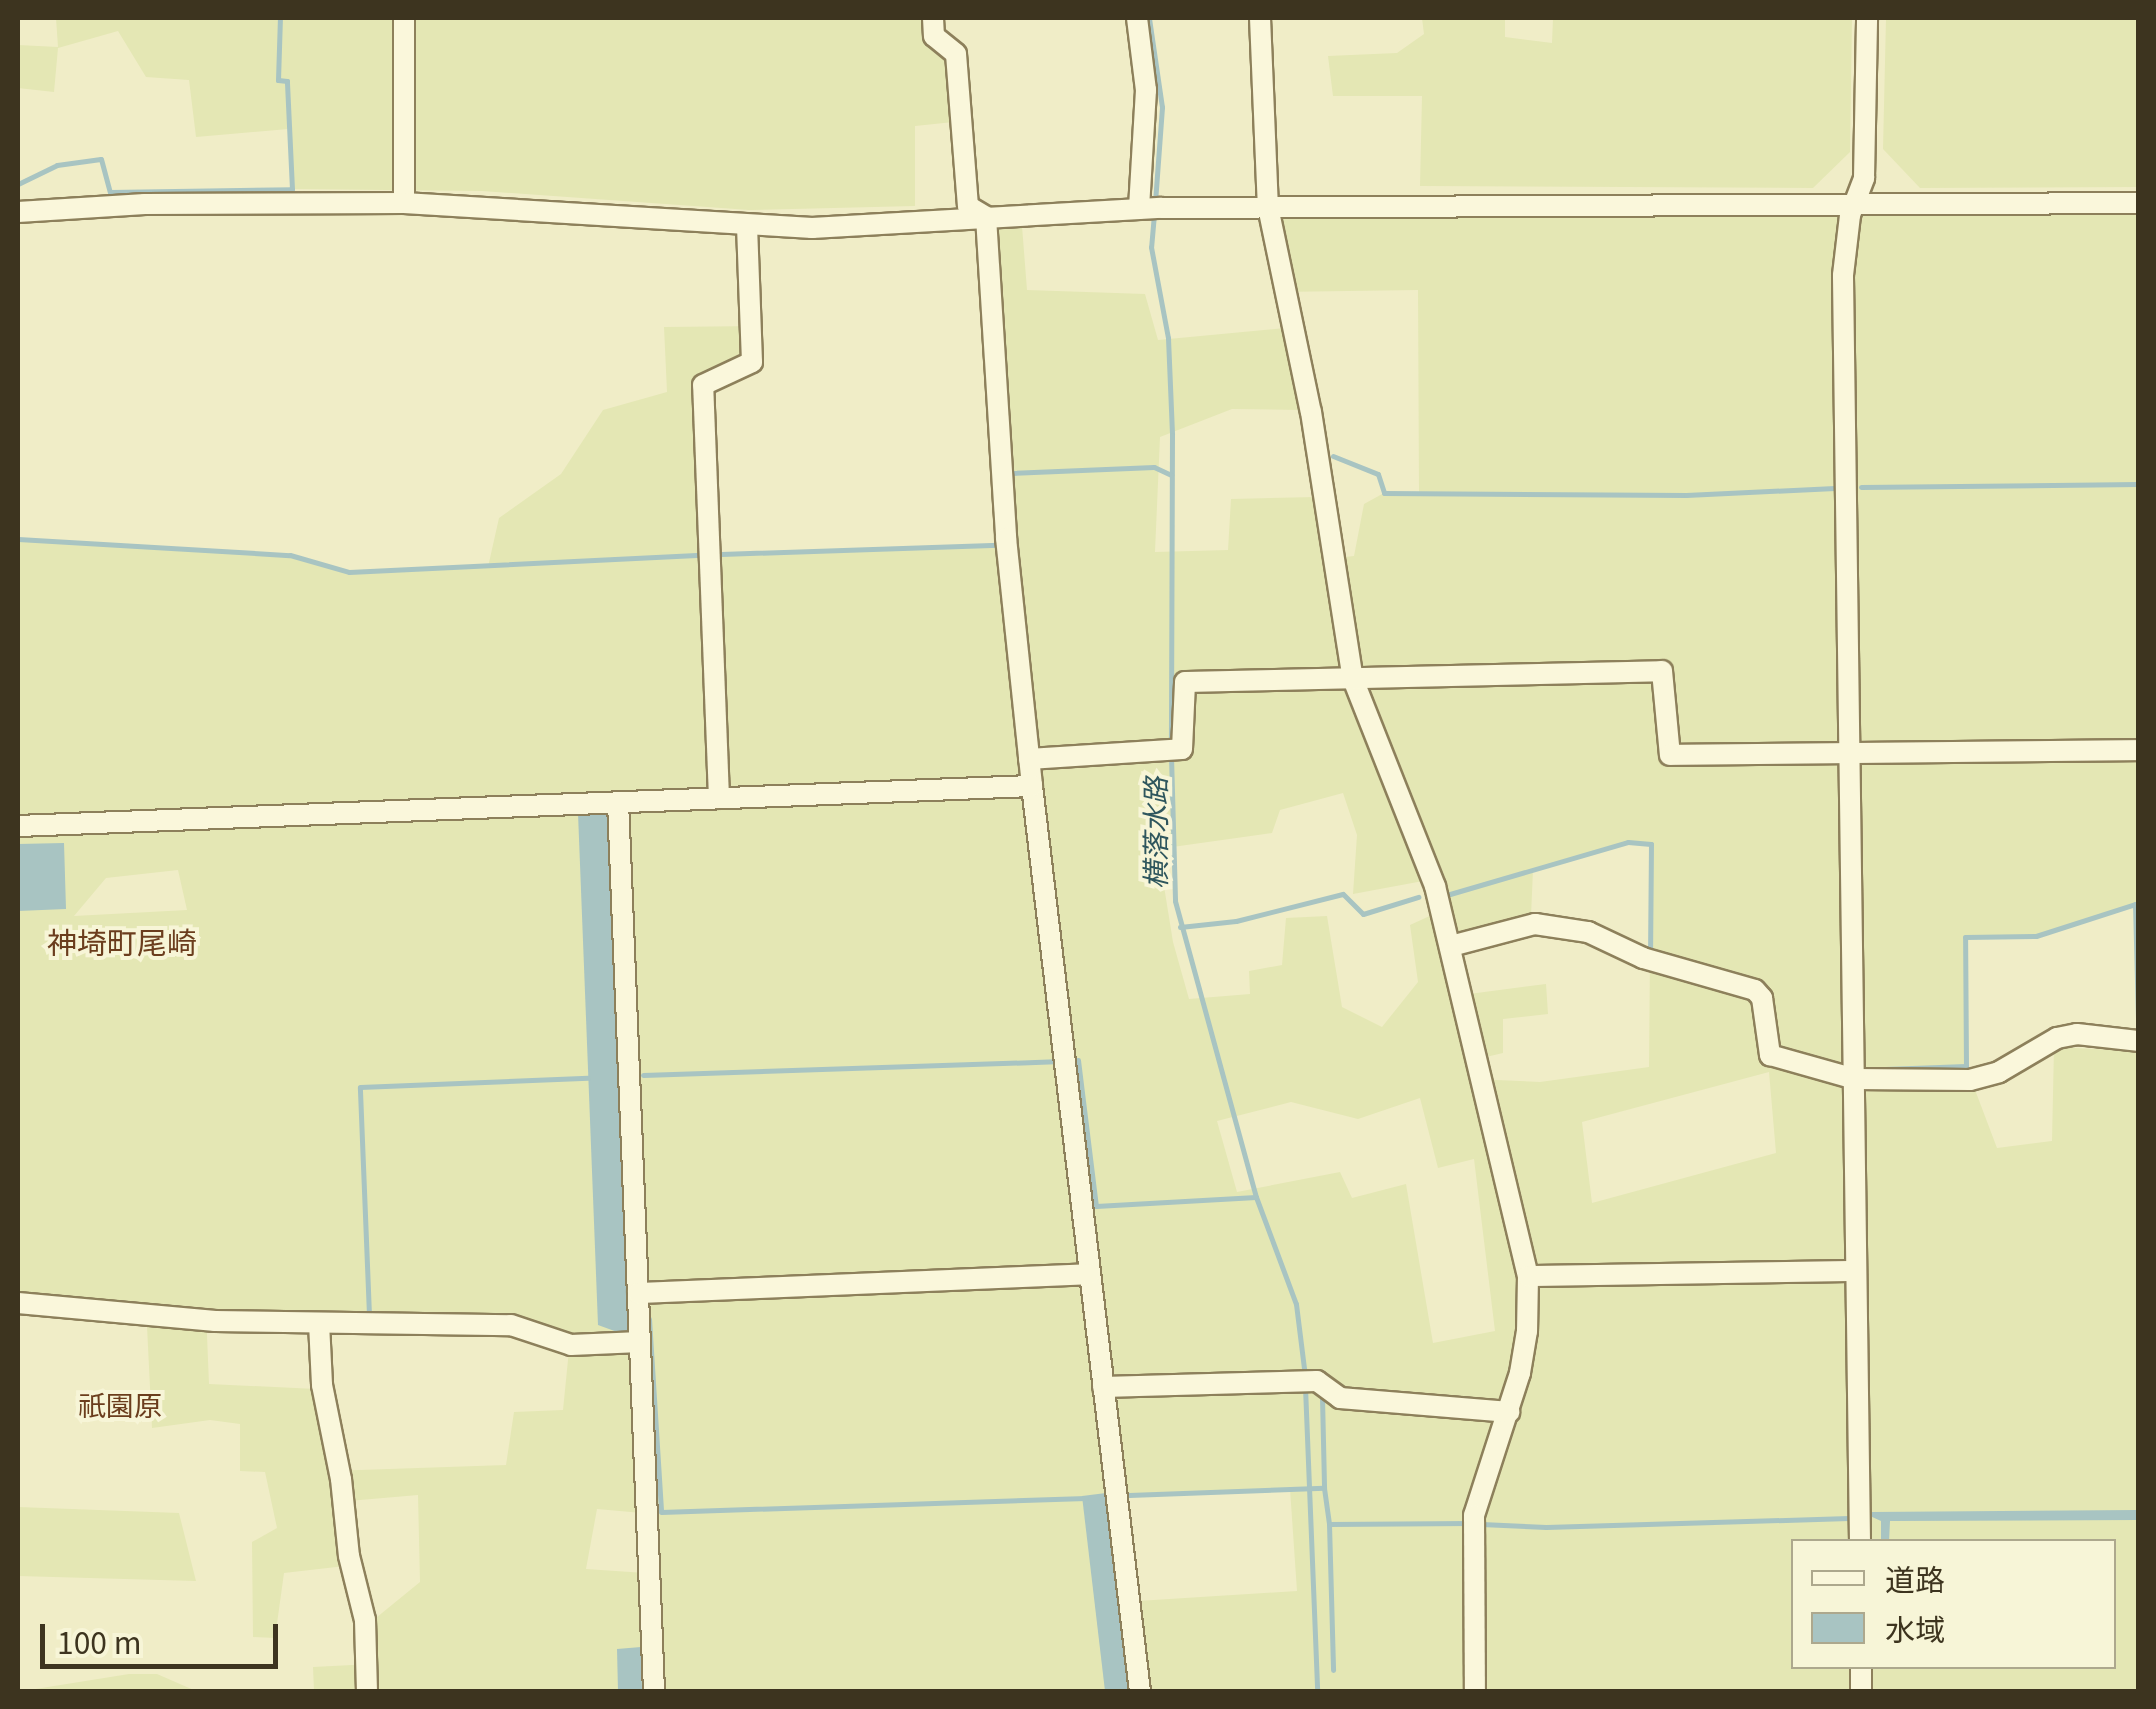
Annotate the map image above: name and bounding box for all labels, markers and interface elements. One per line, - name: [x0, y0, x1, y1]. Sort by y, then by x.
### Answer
- water label: 横落水路: [1137, 777, 1171, 889]
- district label: 神埼町尾崎: [47, 923, 197, 959]
- district label: 祇園原: [78, 1387, 162, 1421]
- legend: [1791, 1539, 2116, 1669]
- text: 道路: [1885, 1556, 1945, 1600]
- scale bar: [45, 1604, 282, 1666]
- text: 水域: [1885, 1606, 1945, 1650]
- text: 100 m: [57, 1619, 141, 1663]

